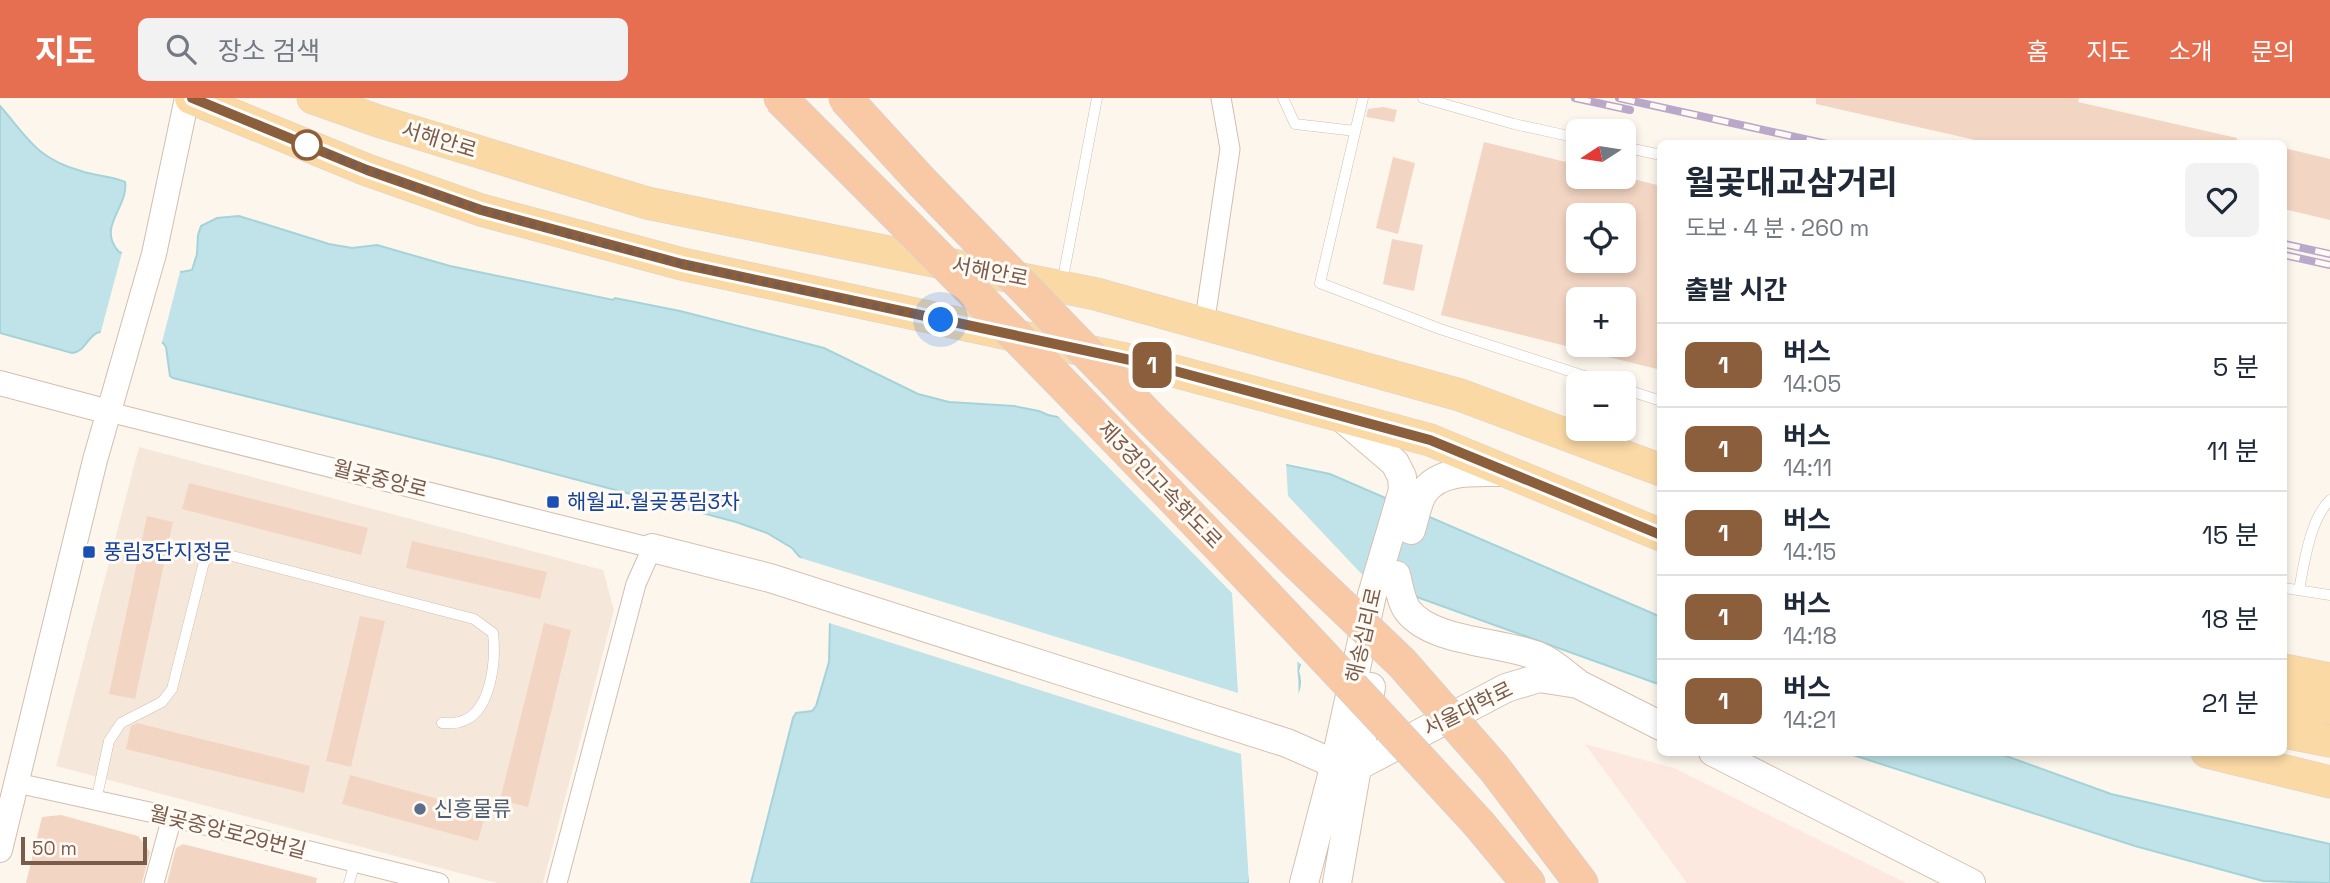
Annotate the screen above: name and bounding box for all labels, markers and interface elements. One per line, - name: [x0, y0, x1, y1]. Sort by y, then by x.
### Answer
- search box: [138, 18, 628, 81]
- icon: search: [162, 30, 200, 68]
- text: 지도: [35, 31, 96, 73]
- text: 장소 검색: [218, 34, 320, 68]
- text: 홈: [2026, 36, 2048, 67]
- text: 지도: [2086, 36, 2131, 67]
- text: 소개: [2169, 36, 2213, 67]
- text: 문의: [2251, 36, 2295, 67]
- street label: 서해안로: [398, 115, 480, 164]
- north arrow: [1566, 119, 1636, 189]
- map controls: [1566, 119, 1636, 441]
- unlabelled marker: [292, 130, 322, 160]
- text: 월곷대교삼거리: [1685, 162, 1898, 204]
- button: heart: [2185, 163, 2259, 237]
- button: locate: [1566, 203, 1636, 273]
- text: 도보 · 4 분 · 260 m: [1685, 213, 1869, 243]
- street label: 서해안로: [950, 251, 1031, 292]
- text: 출발 시간: [1685, 273, 1787, 307]
- button: +: [1566, 287, 1636, 357]
- your location: [923, 302, 958, 337]
- text: 버스: [1783, 335, 1831, 369]
- line badge: 1: [1129, 342, 1175, 388]
- text: 1: [1147, 349, 1157, 380]
- text: 1: [1718, 349, 1729, 380]
- text: 5 분: [2213, 350, 2259, 384]
- text: 14:05: [1783, 369, 1841, 399]
- button: −: [1566, 371, 1636, 441]
- street label: 제3경인고속화도로: [1093, 415, 1228, 554]
- text: 버스: [1783, 419, 1831, 453]
- text: 1: [1718, 433, 1729, 464]
- text: 11 분: [2207, 434, 2259, 468]
- text: 14:11: [1783, 453, 1832, 483]
- street label: 월곶중앙로: [330, 454, 430, 503]
- place label: 해월교.월곶풍림3차: [567, 488, 740, 515]
- marker: 해월교.월곶풍림3차: [545, 494, 561, 510]
- text: 버스: [1783, 503, 1831, 537]
- text: 1: [1718, 517, 1729, 548]
- text: 15 분: [2202, 518, 2259, 552]
- text: 14:15: [1783, 537, 1836, 567]
- place label: 풍림3단지정문: [103, 538, 232, 565]
- marker: 풍림3단지정문: [81, 544, 97, 560]
- street label: 해송십리로: [1339, 585, 1388, 685]
- text: 버스: [1783, 587, 1831, 621]
- text: 1: [1718, 601, 1729, 632]
- text: 18 분: [2201, 602, 2259, 636]
- text: 14:18: [1783, 621, 1837, 651]
- text: 버스: [1783, 671, 1831, 705]
- street label: 서울대학로: [1418, 675, 1517, 742]
- text: 1: [1718, 685, 1729, 716]
- text: 21 분: [2202, 686, 2259, 720]
- text: 14:21: [1783, 705, 1836, 735]
- place label: 신흥물류: [434, 795, 511, 822]
- street label: 월곶중앙로29번길: [147, 799, 309, 864]
- marker: 신흥물류: [412, 801, 428, 817]
- scale bar: [21, 834, 147, 866]
- text: 50 m: [32, 836, 77, 861]

